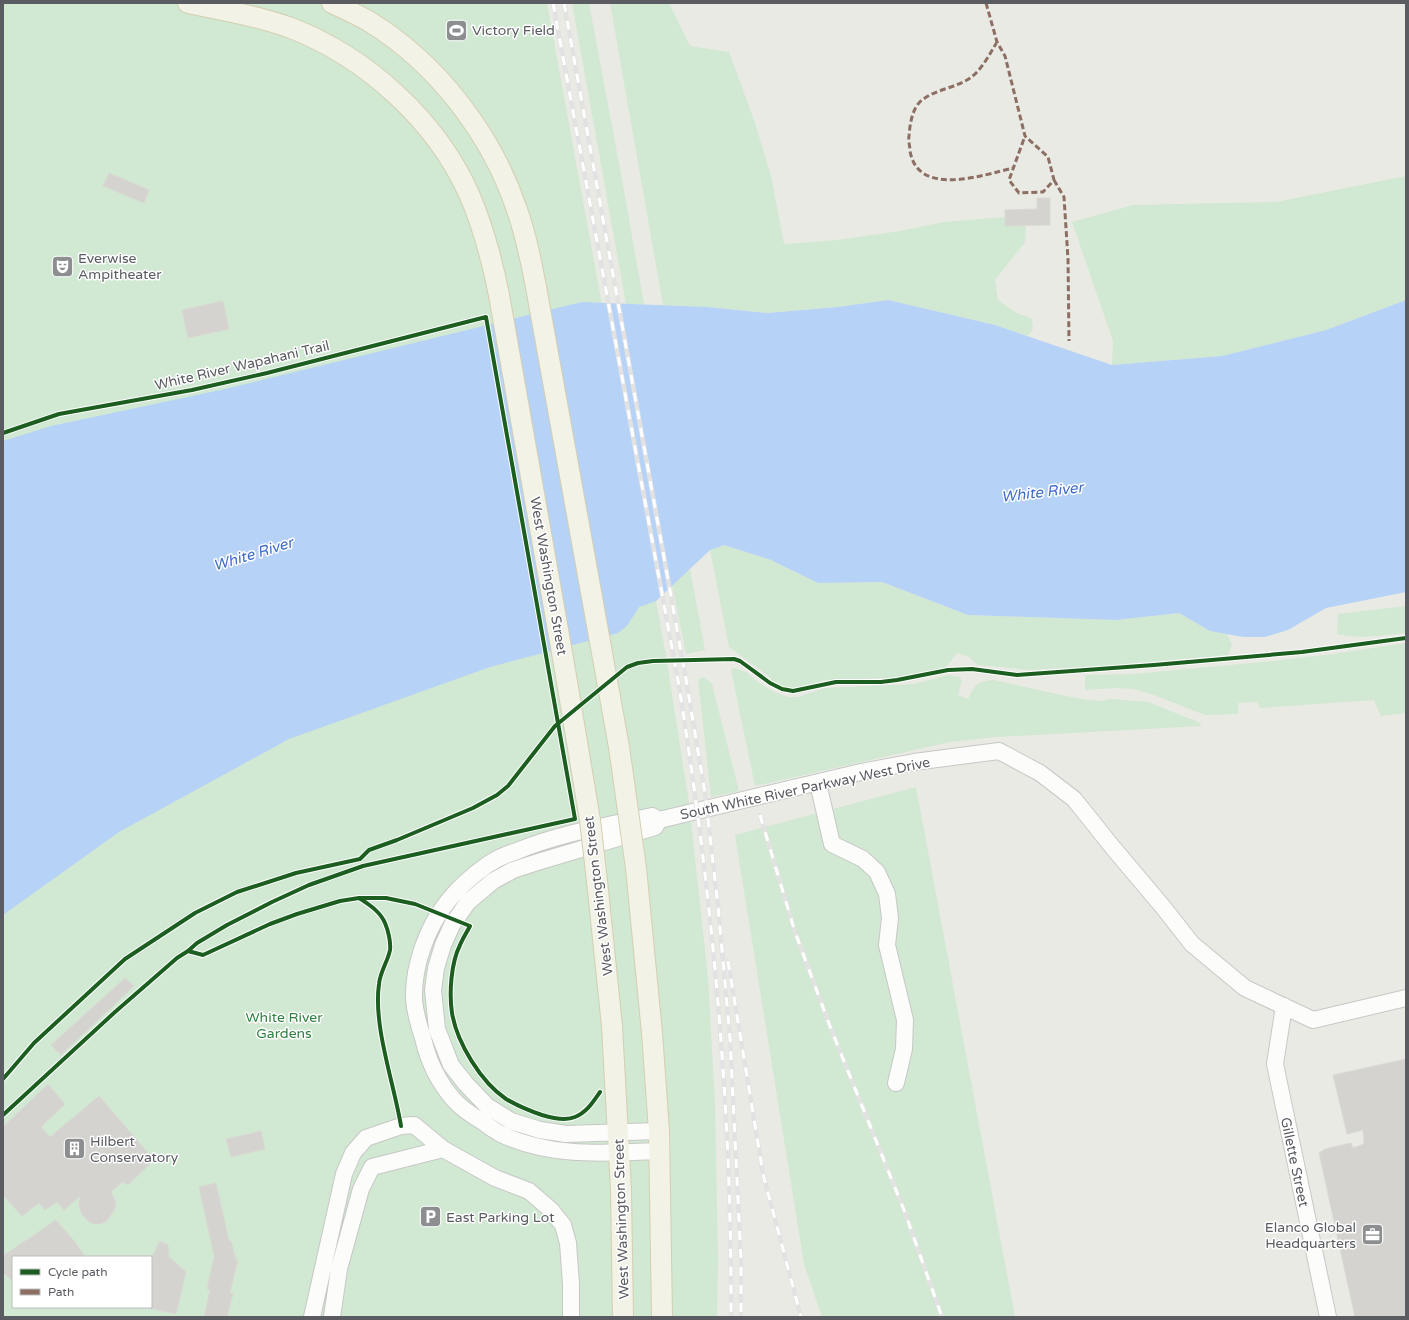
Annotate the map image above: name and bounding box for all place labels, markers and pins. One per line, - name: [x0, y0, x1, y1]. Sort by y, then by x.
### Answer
- sports icon: Victory Field: [444, 17, 470, 43]
- place label: Victory Field: [472, 22, 555, 39]
- place label: Everwise Ampitheater: [78, 250, 162, 283]
- theatre icon: Everwise Ampitheater: [50, 253, 76, 279]
- place label: Hilbert Conservatory: [90, 1133, 179, 1166]
- building icon: Hilbert Conservatory: [61, 1136, 87, 1162]
- parking icon: East Parking Lot: [418, 1204, 444, 1230]
- place label: East Parking Lot: [446, 1209, 555, 1226]
- place label: Elanco Global Headquarters: [1265, 1219, 1356, 1252]
- office icon: Elanco Global Headquarters: [1359, 1222, 1385, 1248]

